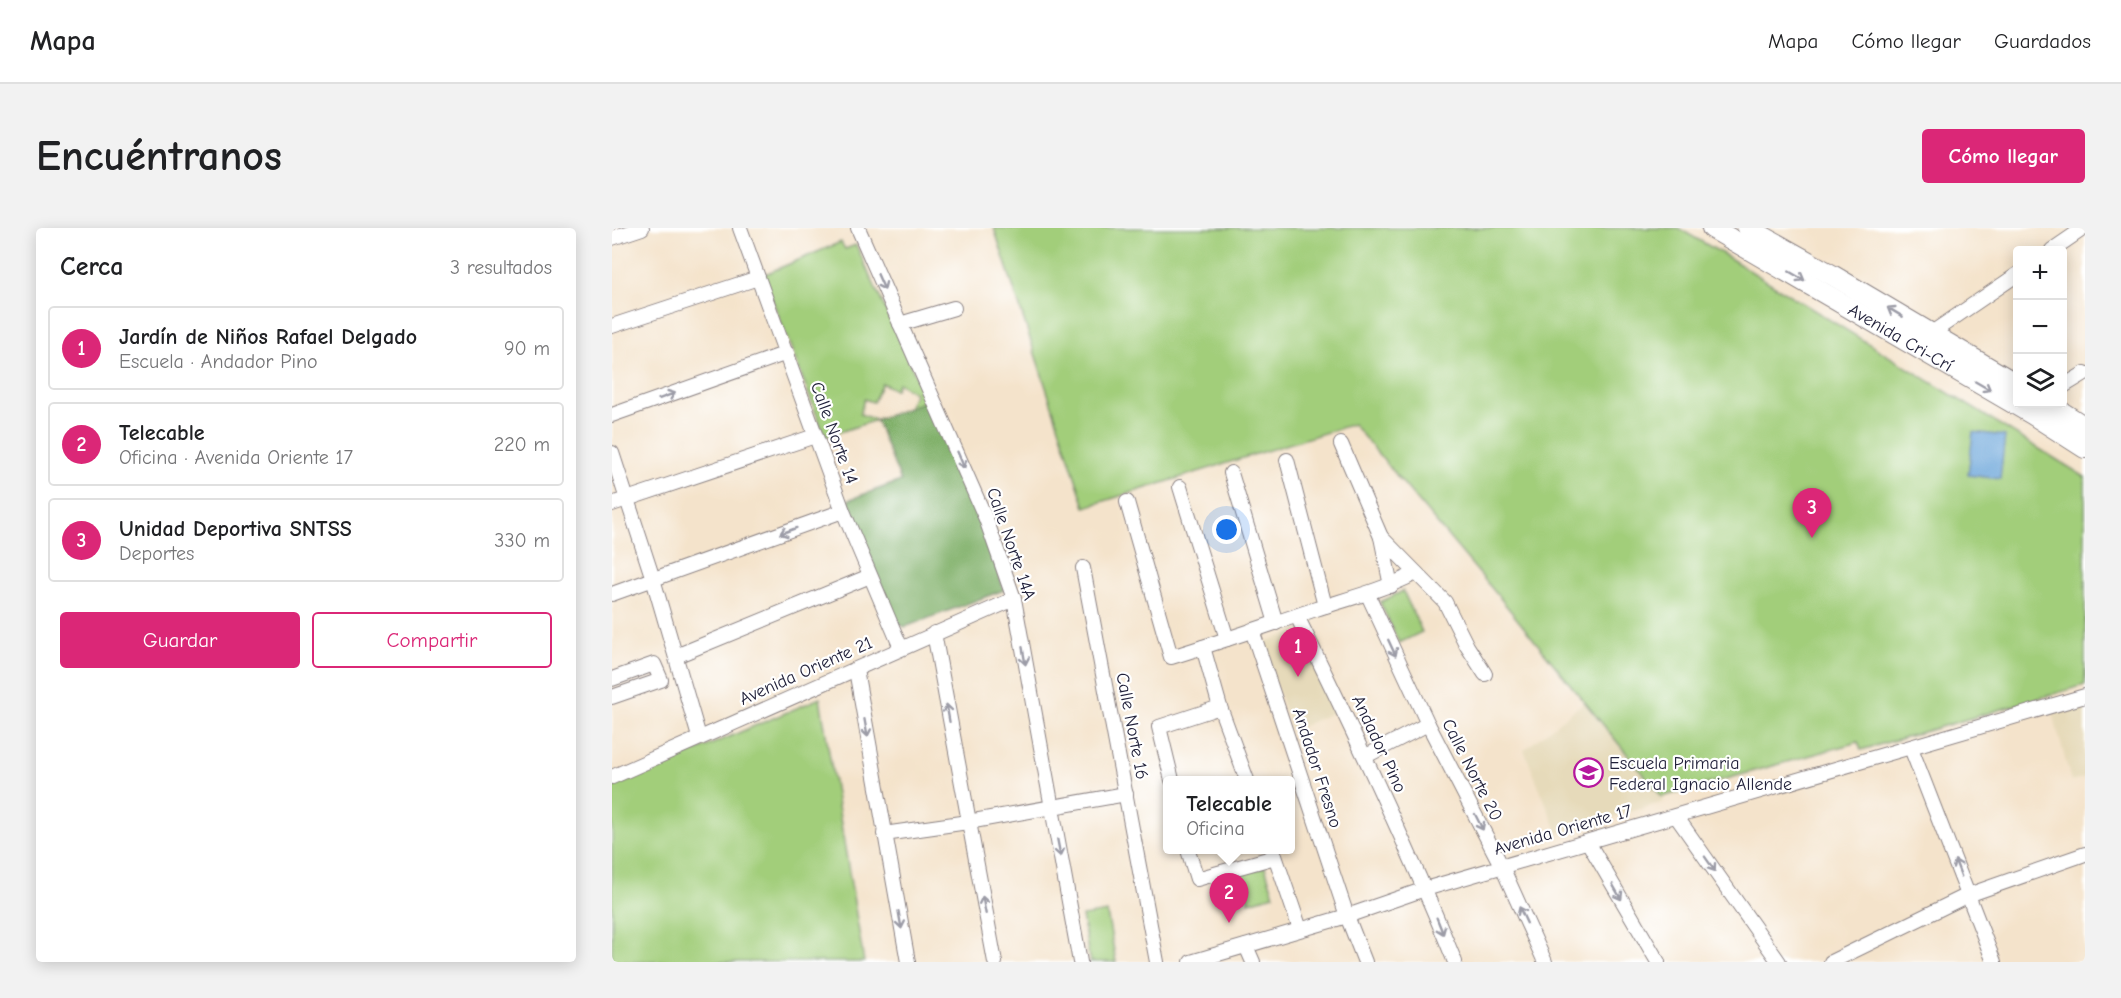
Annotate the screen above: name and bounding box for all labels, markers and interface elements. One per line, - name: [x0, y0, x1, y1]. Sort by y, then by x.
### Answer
- text: Mapa: [30, 25, 96, 57]
- text: Mapa: [1768, 29, 1818, 53]
- text: Cómo llegar: [1851, 29, 1961, 53]
- text: Guardados: [1994, 29, 2091, 53]
- button: Cómo llegar: [1922, 129, 2085, 183]
- text: Encuéntranos: [36, 132, 282, 181]
- map controls: [2013, 246, 2067, 408]
- button: +: [2013, 246, 2067, 300]
- text: Cerca: [60, 252, 124, 282]
- text: 3 resultados: [450, 256, 552, 279]
- one-way arrow: [1788, 271, 1805, 283]
- one-way arrow: [876, 272, 887, 290]
- street label: Avenida Cri-Crí: [1844, 299, 1957, 377]
- button: −: [2013, 300, 2067, 354]
- one-way arrow: [1887, 306, 1904, 318]
- text: Jardín de Niños Rafael Delgado: [119, 324, 417, 350]
- text: 1: [78, 337, 85, 360]
- text: 90 m: [504, 337, 550, 360]
- text: Escuela · Andador Pino: [119, 350, 318, 373]
- button: layers: [2013, 354, 2067, 408]
- street label: Calle Norte 14: [806, 379, 862, 487]
- one-way arrow: [1975, 380, 1992, 392]
- one-way arrow: [657, 389, 676, 400]
- text: Telecable: [119, 420, 205, 446]
- text: 2: [77, 433, 86, 456]
- text: 220 m: [494, 433, 550, 456]
- text: Oficina · Avenida Oriente 17: [119, 446, 353, 469]
- one-way arrow: [955, 450, 967, 468]
- street label: Calle Norte 14A: [982, 485, 1040, 603]
- pin: 3: [1792, 488, 1832, 538]
- your location: [1212, 515, 1241, 544]
- text: Unidad Deportiva SNTSS: [119, 516, 352, 542]
- one-way arrow: [779, 526, 798, 537]
- text: 3: [77, 529, 86, 552]
- text: 330 m: [494, 529, 550, 552]
- text: Deportes: [119, 542, 194, 565]
- button: Guardar: [60, 612, 300, 668]
- button: Compartir: [312, 612, 552, 668]
- pin: 1: [1278, 628, 1318, 677]
- street label: Avenida Oriente 21: [736, 632, 876, 710]
- one-way arrow: [1387, 638, 1399, 656]
- one-way arrow: [1019, 646, 1030, 666]
- street label: Calle Norte 16: [1111, 671, 1153, 781]
- street label: Andador Pino: [1347, 692, 1411, 796]
- one-way arrow: [943, 703, 954, 723]
- street label: Andador Fresno: [1288, 705, 1346, 831]
- street label: Calle Norte 20: [1437, 715, 1507, 825]
- one-way arrow: [861, 717, 872, 737]
- place label: Escuela Primaria Federal Ignacio Allende: [1609, 753, 1792, 795]
- school or university icon: Escuela Primaria Federal Ignacio Allende: [1572, 757, 1604, 789]
- popup: [1163, 776, 1295, 854]
- text: Telecable: [1186, 791, 1272, 817]
- street label: Avenida Oriente 17: [1492, 800, 1635, 860]
- one-way arrow: [1473, 813, 1485, 831]
- text: Oficina: [1186, 817, 1245, 840]
- one-way arrow: [1054, 838, 1065, 858]
- one-way arrow: [1704, 855, 1716, 871]
- one-way arrow: [1952, 860, 1963, 878]
- pin: 2: [1210, 874, 1248, 923]
- one-way arrow: [1612, 883, 1624, 900]
- one-way arrow: [978, 895, 989, 915]
- one-way arrow: [1517, 906, 1529, 924]
- one-way arrow: [895, 909, 906, 929]
- one-way arrow: [1435, 916, 1446, 934]

